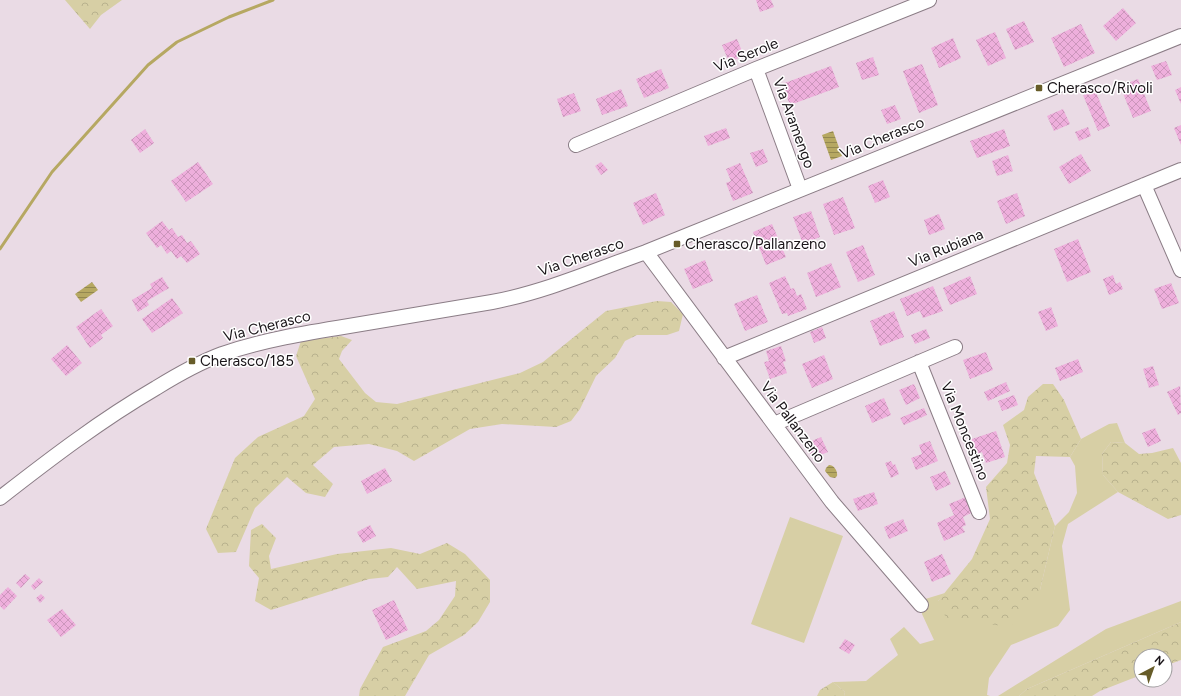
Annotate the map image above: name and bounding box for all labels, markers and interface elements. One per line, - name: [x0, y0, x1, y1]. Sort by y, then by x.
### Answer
- street label: Via Serole: [711, 34, 781, 76]
- street label: Via Aramengo: [769, 75, 819, 171]
- place label: Cherasco/Rivoli: [1047, 79, 1153, 97]
- marker: Cherasco/Rivoli: [1034, 83, 1044, 93]
- street label: Via Cherasco: [837, 113, 927, 163]
- street label: Via Rubiana: [906, 225, 986, 271]
- street label: Via Cherasco: [536, 234, 626, 280]
- place label: Cherasco/Pallanzeno: [685, 235, 826, 253]
- marker: Cherasco/Pallanzeno: [672, 239, 682, 249]
- street label: Via Cherasco: [222, 306, 313, 346]
- place label: Cherasco/185: [200, 352, 294, 370]
- marker: Cherasco/185: [187, 356, 197, 366]
- street label: Via Pallanzeno: [757, 378, 829, 466]
- street label: Via Moncestino: [937, 379, 993, 483]
- north arrow: [1133, 648, 1173, 688]
- text: N: [1152, 653, 1167, 669]

